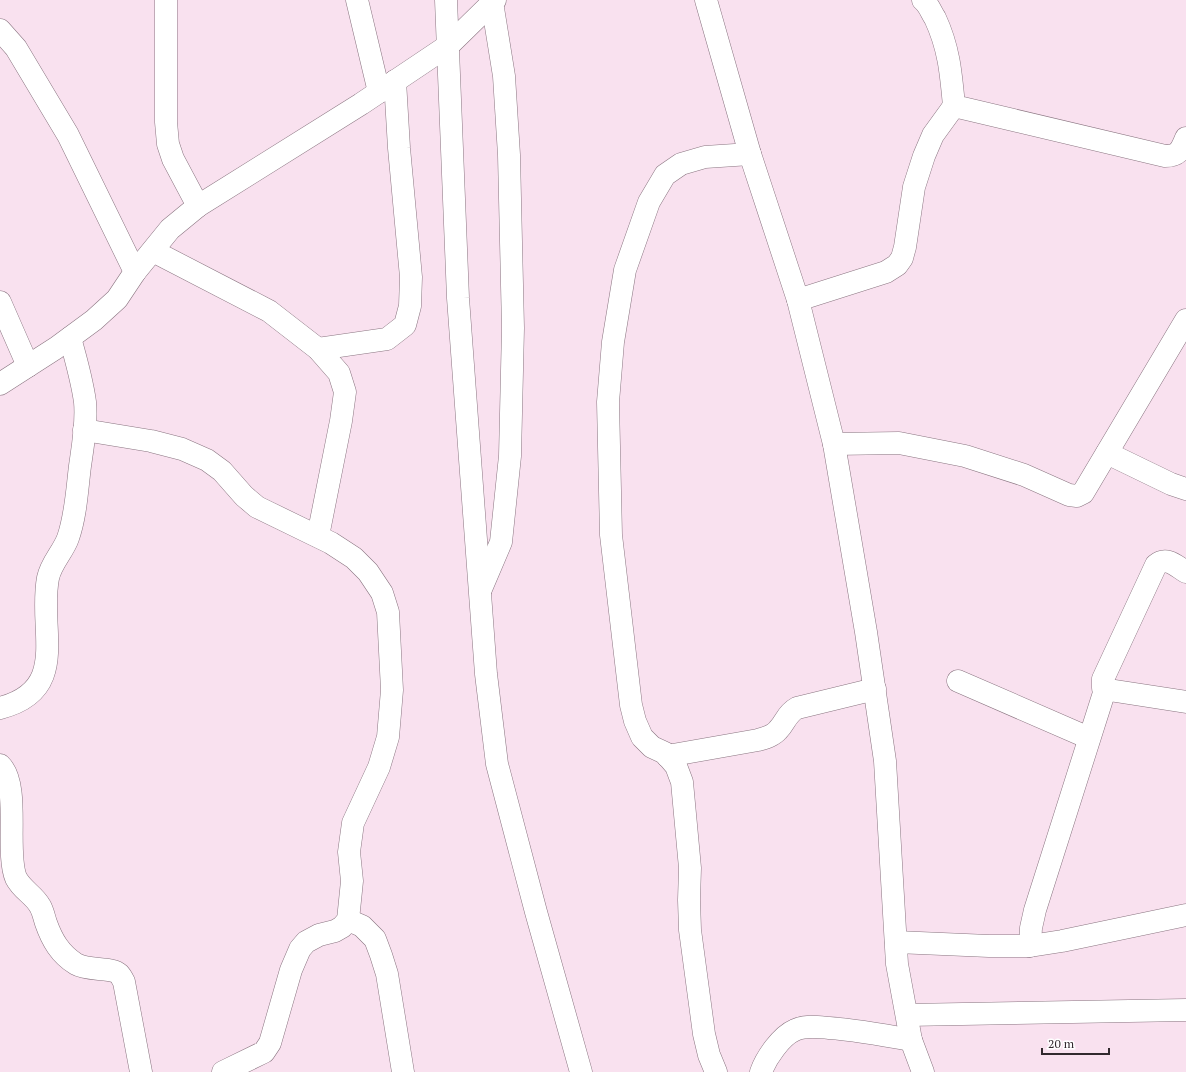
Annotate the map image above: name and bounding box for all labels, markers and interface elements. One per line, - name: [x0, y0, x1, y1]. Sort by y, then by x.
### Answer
- scale bar: [1042, 1030, 1109, 1056]
- text: 20 m: [1048, 1036, 1075, 1051]

